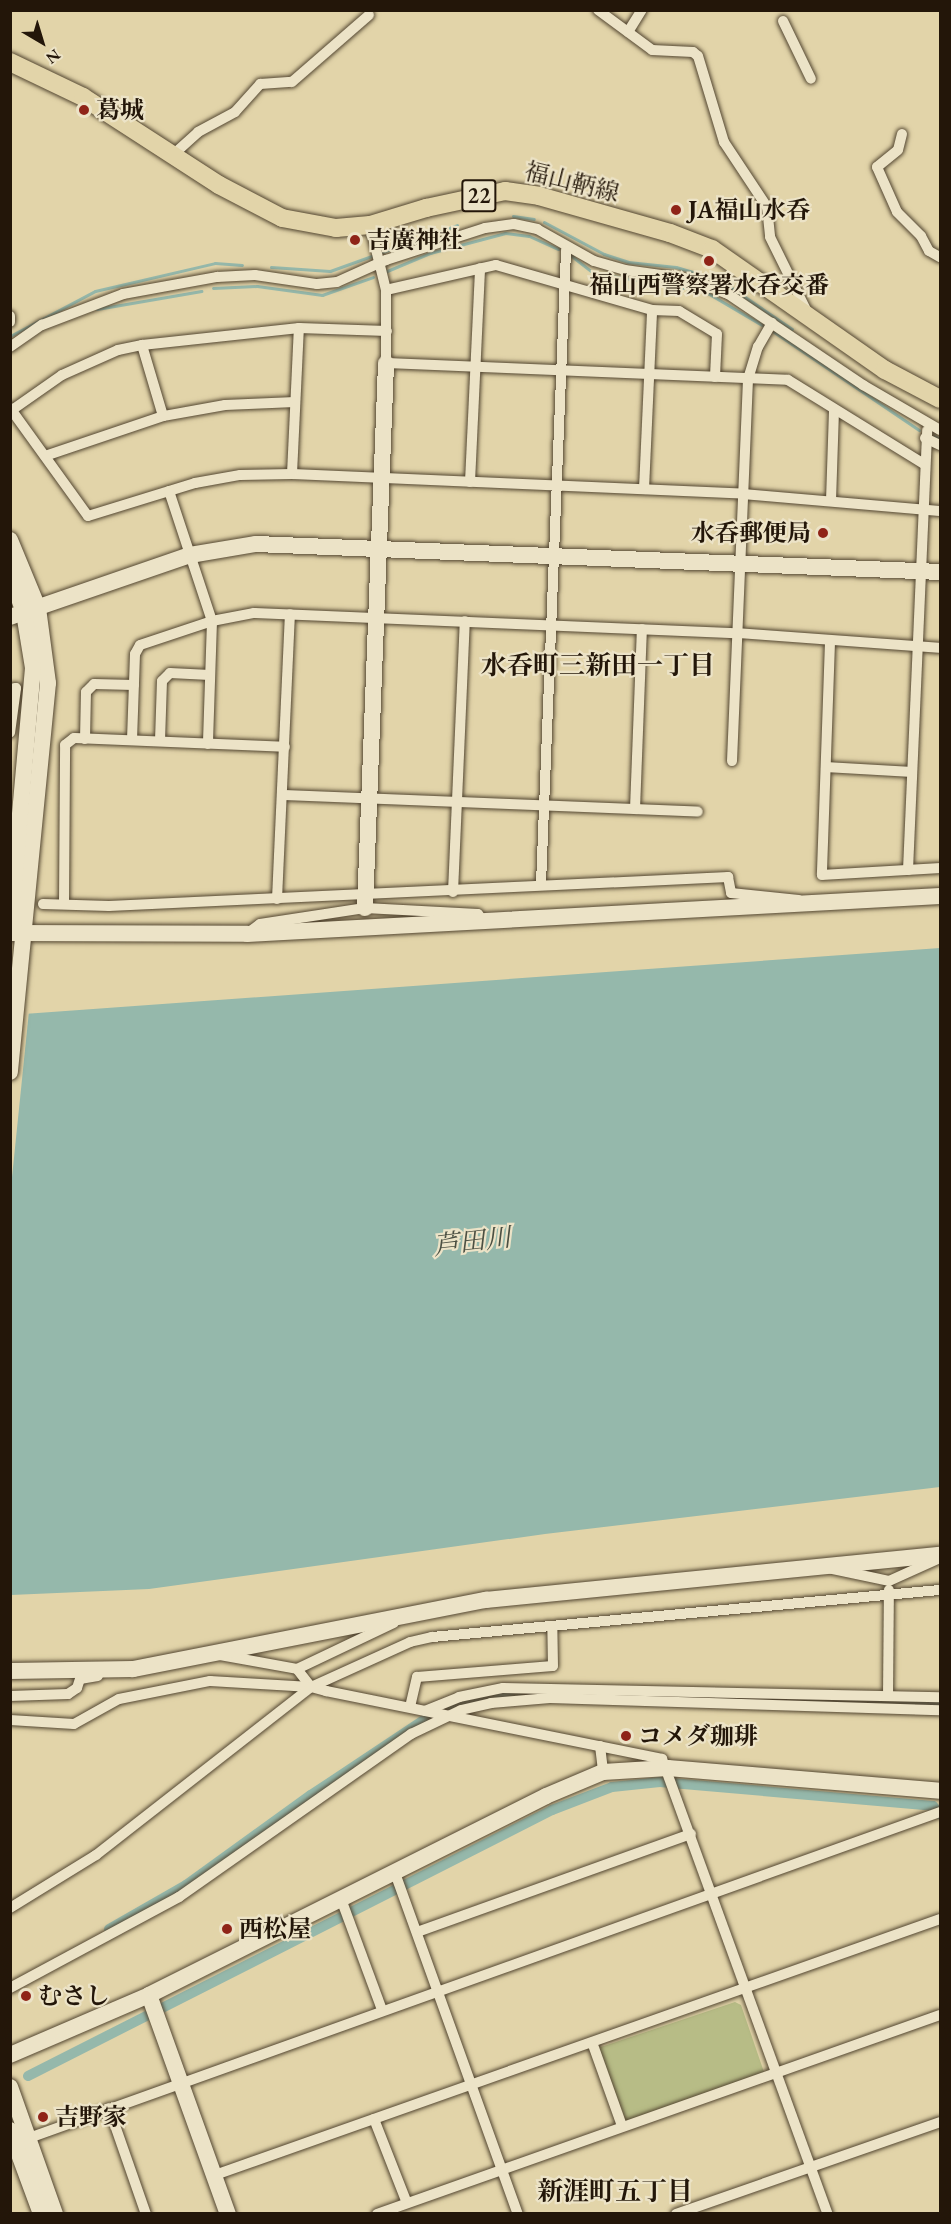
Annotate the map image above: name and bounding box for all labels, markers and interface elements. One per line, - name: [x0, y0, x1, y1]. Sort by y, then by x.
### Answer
- north arrow: [12, 12, 72, 72]
- text: N: [42, 44, 65, 69]
- place label: 葛城: [96, 96, 144, 124]
- marker: 葛城: [77, 103, 91, 117]
- street label: 福山鞆線: [522, 156, 622, 208]
- road number: 22: [461, 177, 497, 215]
- place label: JA福山水呑: [688, 196, 810, 224]
- marker: JA福山水呑: [669, 203, 683, 217]
- place label: 吉廣神社: [367, 226, 463, 254]
- marker: 吉廣神社: [348, 233, 362, 247]
- marker: 福山西警察署水呑交番: [702, 254, 716, 268]
- place label: 福山西警察署水呑交番: [589, 271, 829, 299]
- place label: 水呑郵便局: [691, 519, 811, 547]
- marker: 水呑郵便局: [816, 526, 830, 540]
- district label: 水呑町三新田一丁目: [481, 650, 715, 682]
- water label: 芦田川: [431, 1222, 513, 1262]
- place label: コメダ珈琲: [638, 1722, 758, 1750]
- marker: コメダ珈琲: [619, 1729, 633, 1743]
- place label: 西松屋: [239, 1915, 311, 1943]
- marker: 西松屋: [220, 1922, 234, 1936]
- place label: むさし: [38, 1982, 110, 2010]
- marker: むさし: [19, 1989, 33, 2003]
- place label: 吉野家: [55, 2103, 127, 2131]
- marker: 吉野家: [36, 2110, 50, 2124]
- district label: 新涯町五丁目: [537, 2176, 693, 2208]

